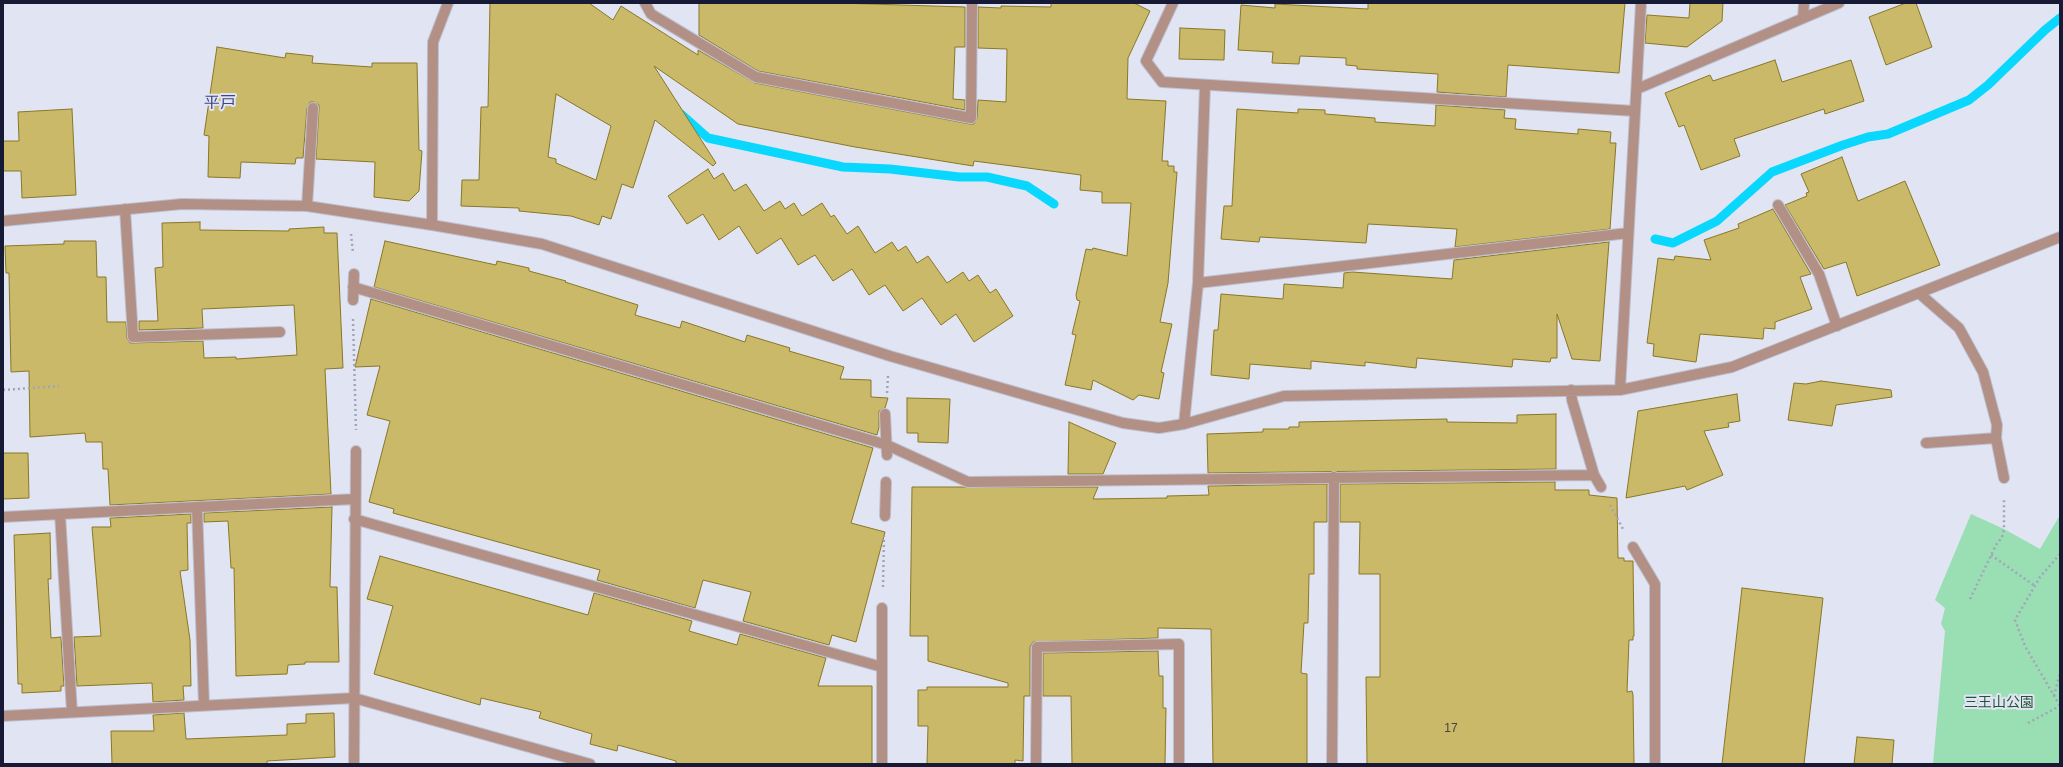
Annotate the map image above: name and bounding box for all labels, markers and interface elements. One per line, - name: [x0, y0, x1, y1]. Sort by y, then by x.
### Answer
- district label: 平戸: [204, 94, 236, 114]
- park label: 三王山公園: [1964, 695, 2034, 711]
- house number: 17: [1444, 722, 1458, 736]

